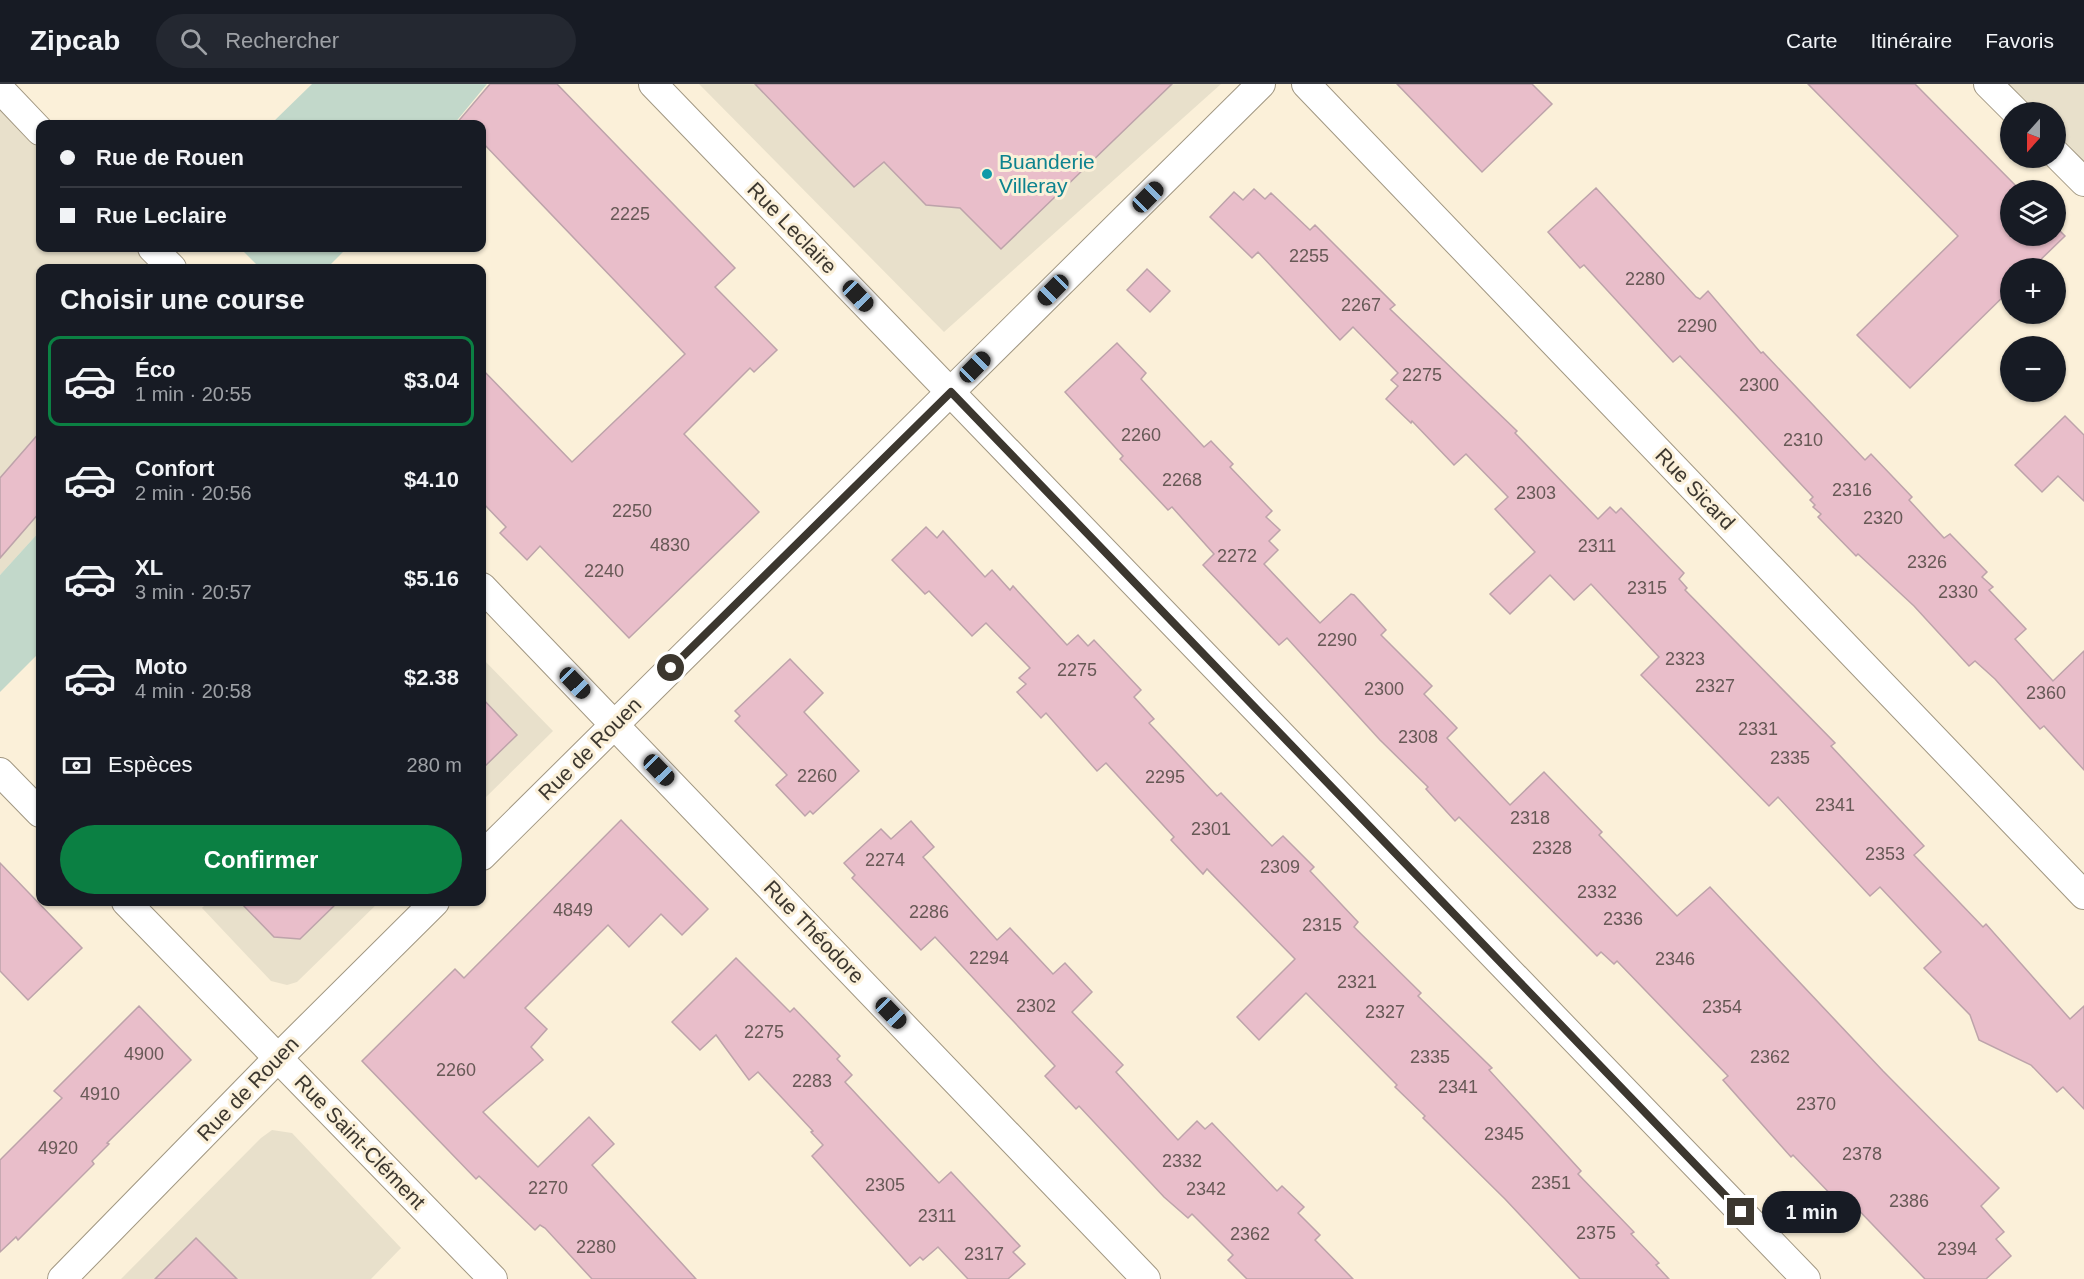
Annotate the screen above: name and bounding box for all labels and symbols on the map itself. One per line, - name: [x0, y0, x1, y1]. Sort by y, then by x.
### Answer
- north arrow: [2000, 102, 2066, 168]
- place label: Buanderie Villeray: [999, 150, 1095, 197]
- marker: Buanderie Villeray: [980, 167, 994, 181]
- street label: Rue Leclaire: [743, 177, 842, 278]
- car: [1129, 178, 1167, 216]
- house number: 2225: [610, 204, 650, 224]
- house number: 2255: [1289, 246, 1329, 266]
- house number: 2280: [1625, 269, 1665, 289]
- car: [1034, 271, 1072, 309]
- car: [839, 277, 877, 315]
- house number: 2267: [1341, 295, 1381, 315]
- house number: 2290: [1677, 316, 1717, 336]
- car: [956, 348, 994, 386]
- house number: 2275: [1402, 365, 1442, 385]
- house number: 2300: [1739, 375, 1779, 395]
- house number: 2260: [1121, 425, 1161, 445]
- house number: 2310: [1783, 430, 1823, 450]
- street label: Rue Sicard: [1651, 443, 1740, 534]
- house number: 2268: [1162, 470, 1202, 490]
- house number: 2316: [1832, 480, 1872, 500]
- house number: 2303: [1516, 483, 1556, 503]
- house number: 2250: [612, 501, 652, 521]
- house number: 2320: [1863, 508, 1903, 528]
- house number: 4830: [650, 535, 690, 555]
- house number: 2311: [1578, 536, 1616, 556]
- house number: 2272: [1217, 546, 1257, 566]
- house number: 2326: [1907, 552, 1947, 572]
- house number: 2240: [584, 561, 624, 581]
- house number: 2315: [1627, 578, 1667, 598]
- house number: 2330: [1938, 582, 1978, 602]
- house number: 2290: [1317, 630, 1357, 650]
- house number: 2323: [1665, 649, 1705, 669]
- route start: [657, 654, 684, 681]
- house number: 2275: [1057, 660, 1097, 680]
- car: [556, 664, 594, 702]
- house number: 2327: [1695, 676, 1735, 696]
- house number: 2300: [1364, 679, 1404, 699]
- house number: 2360: [2026, 683, 2066, 703]
- street label: Rue de Rouen: [534, 693, 646, 805]
- house number: 2331: [1738, 719, 1778, 739]
- house number: 2308: [1398, 727, 1438, 747]
- house number: 2335: [1770, 748, 1810, 768]
- car: [640, 751, 678, 789]
- house number: 2260: [797, 766, 837, 786]
- house number: 2295: [1145, 767, 1185, 787]
- house number: 2341: [1815, 795, 1855, 815]
- house number: 2318: [1510, 808, 1550, 828]
- house number: 2301: [1191, 819, 1231, 839]
- house number: 2328: [1532, 838, 1572, 858]
- house number: 2353: [1865, 844, 1905, 864]
- house number: 2274: [865, 850, 905, 870]
- house number: 2309: [1260, 857, 1300, 877]
- street label: Rue Théodore: [760, 876, 869, 988]
- house number: 2332: [1577, 882, 1617, 902]
- house number: 4849: [553, 900, 593, 920]
- house number: 2286: [909, 902, 949, 922]
- house number: 2336: [1603, 909, 1643, 929]
- house number: 2315: [1302, 915, 1342, 935]
- house number: 2294: [969, 948, 1009, 968]
- house number: 2346: [1655, 949, 1695, 969]
- house number: 2321: [1337, 972, 1377, 992]
- car: [872, 994, 910, 1032]
- house number: 2302: [1016, 996, 1056, 1016]
- house number: 2354: [1702, 997, 1742, 1017]
- house number: 2327: [1365, 1002, 1405, 1022]
- house number: 2275: [744, 1022, 784, 1042]
- street label: Rue de Rouen: [192, 1032, 303, 1145]
- house number: 4900: [124, 1044, 164, 1064]
- house number: 2335: [1410, 1047, 1450, 1067]
- house number: 2362: [1750, 1047, 1790, 1067]
- house number: 2260: [436, 1060, 476, 1080]
- street label: Rue Saint-Clément: [290, 1070, 430, 1214]
- house number: 2283: [792, 1071, 832, 1091]
- house number: 2341: [1438, 1077, 1478, 1097]
- house number: 4910: [80, 1084, 120, 1104]
- house number: 2370: [1796, 1094, 1836, 1114]
- house number: 2345: [1484, 1124, 1524, 1144]
- house number: 4920: [38, 1138, 78, 1158]
- house number: 2378: [1842, 1144, 1882, 1164]
- house number: 2332: [1162, 1151, 1202, 1171]
- house number: 2351: [1531, 1173, 1571, 1193]
- house number: 2305: [865, 1175, 905, 1195]
- house number: 2270: [528, 1178, 568, 1198]
- house number: 2342: [1186, 1179, 1226, 1199]
- callout: 1 min: [1762, 1191, 1861, 1233]
- house number: 2386: [1889, 1191, 1929, 1211]
- route end: [1727, 1198, 1754, 1225]
- house number: 2311: [918, 1206, 956, 1226]
- house number: 2375: [1576, 1223, 1616, 1243]
- house number: 2362: [1230, 1224, 1270, 1244]
- house number: 2280: [576, 1237, 616, 1257]
- house number: 2394: [1937, 1239, 1977, 1259]
- house number: 2317: [964, 1244, 1004, 1264]

